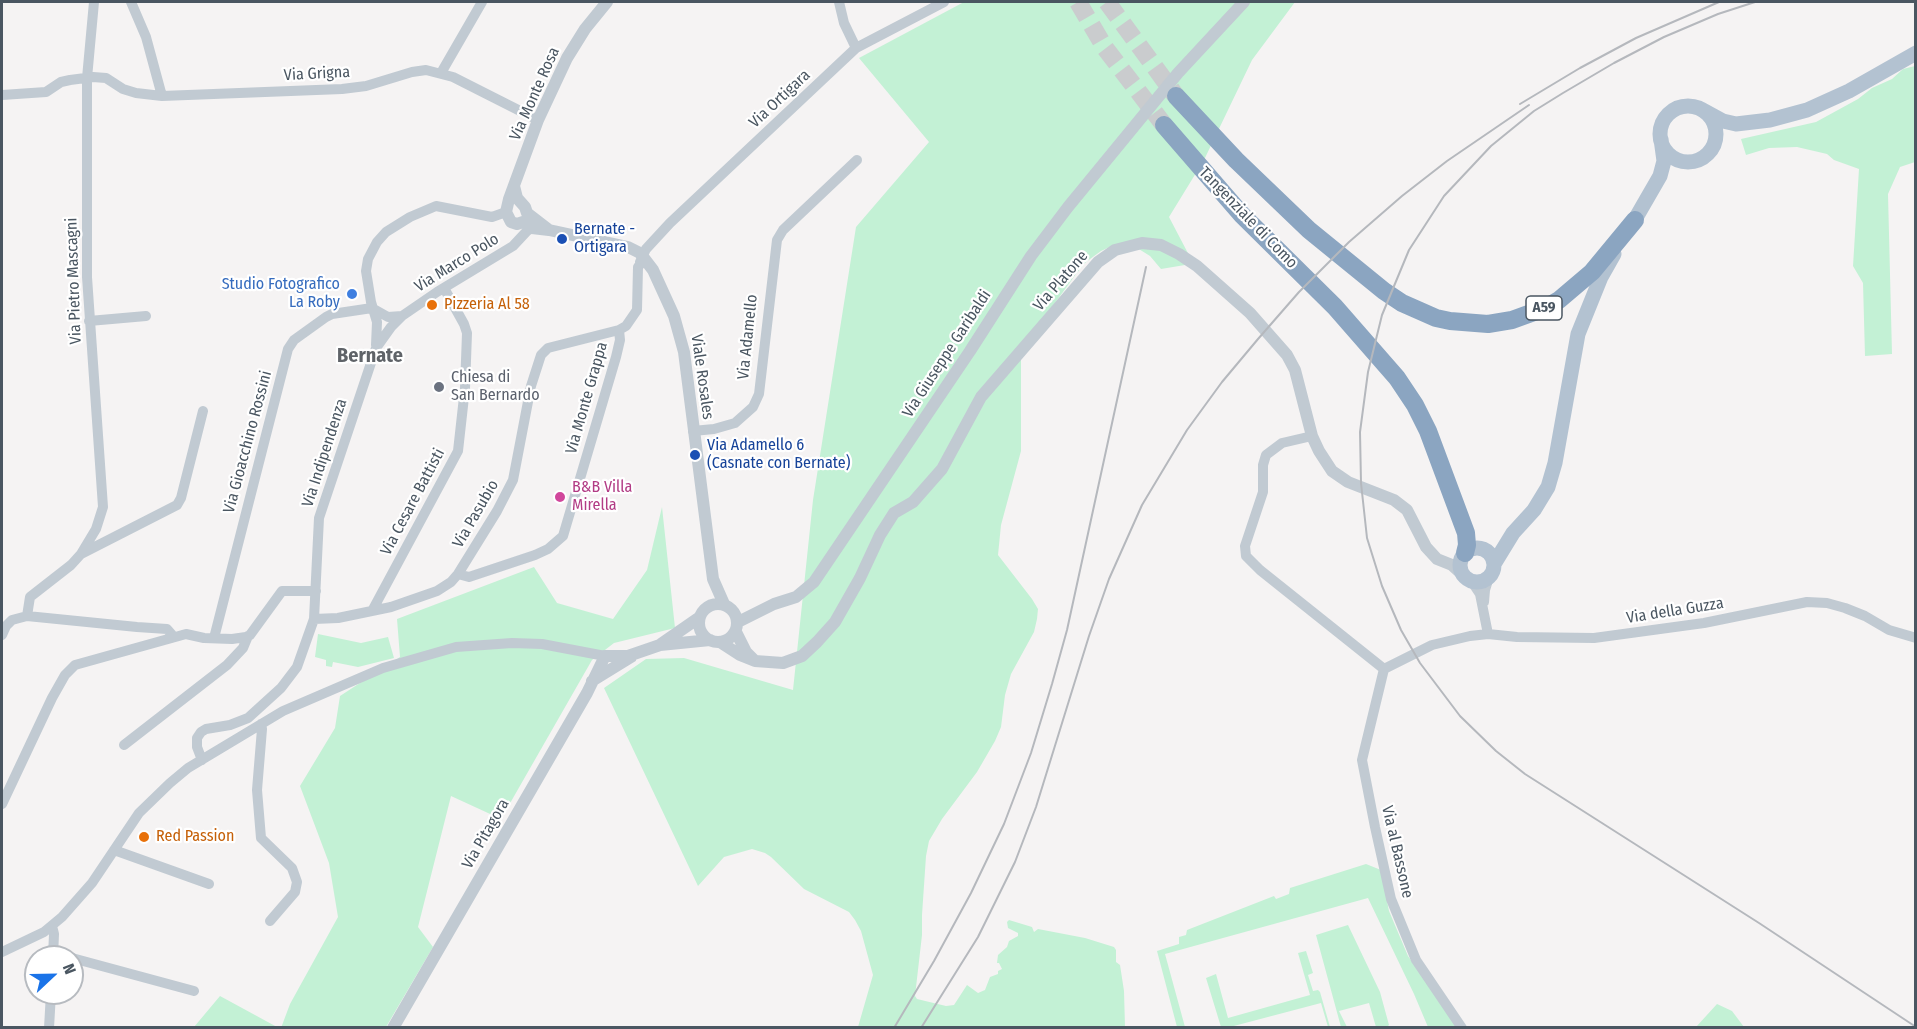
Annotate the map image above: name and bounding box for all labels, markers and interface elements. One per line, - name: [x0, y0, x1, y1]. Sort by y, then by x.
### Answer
- street label: Via Monte Rosa: [506, 44, 564, 144]
- street label: Via Grigna: [283, 63, 351, 85]
- street label: Via Ortigara: [745, 66, 815, 132]
- street label: Tangenziale di Como: [1195, 163, 1301, 273]
- street label: Via Pietro Mascagni: [62, 217, 86, 345]
- place label: Bernate - Ortigara: [574, 220, 635, 258]
- street label: Via Marco Polo: [411, 229, 503, 297]
- marker: Bernate - Ortigara: [555, 232, 569, 246]
- street label: Via Platone: [1030, 247, 1092, 315]
- place label: Studio Fotografico La Roby: [222, 275, 340, 313]
- marker: Studio Fotografico La Roby: [345, 287, 359, 301]
- street label: Via Giuseppe Garibaldi: [899, 287, 995, 421]
- street label: Via Adamello: [734, 293, 762, 381]
- place label: Pizzeria Al 58: [444, 295, 530, 315]
- road number: A59: [1526, 296, 1562, 320]
- marker: Pizzeria Al 58: [425, 298, 439, 312]
- street label: Viale Rosales: [687, 333, 717, 421]
- street label: Via Monte Grappa: [562, 340, 612, 456]
- district label: Bernate: [337, 344, 403, 368]
- place label: Chiesa di San Bernardo: [451, 368, 540, 406]
- street label: Via Gioacchino Rossini: [220, 369, 276, 515]
- marker: Chiesa di San Bernardo: [432, 380, 446, 394]
- street label: Via Indipendenza: [298, 396, 352, 510]
- place label: Via Adamello 6 (Casnate con Bernate): [707, 436, 850, 474]
- street label: Via Cesare Battisti: [377, 445, 449, 559]
- marker: Via Adamello 6 (Casnate con Bernate): [688, 448, 702, 462]
- street label: Via Pasubio: [449, 477, 503, 551]
- place label: B&B Villa Mirella: [572, 478, 632, 516]
- marker: B&B Villa Mirella: [553, 490, 567, 504]
- street label: Via della Guzza: [1625, 594, 1725, 628]
- street label: Via Pitagora: [458, 796, 514, 872]
- street label: Via al Bassone: [1377, 804, 1417, 900]
- place label: Red Passion: [156, 827, 234, 847]
- marker: Red Passion: [137, 830, 151, 844]
- north arrow: [24, 945, 84, 1005]
- text: N: [59, 961, 80, 977]

